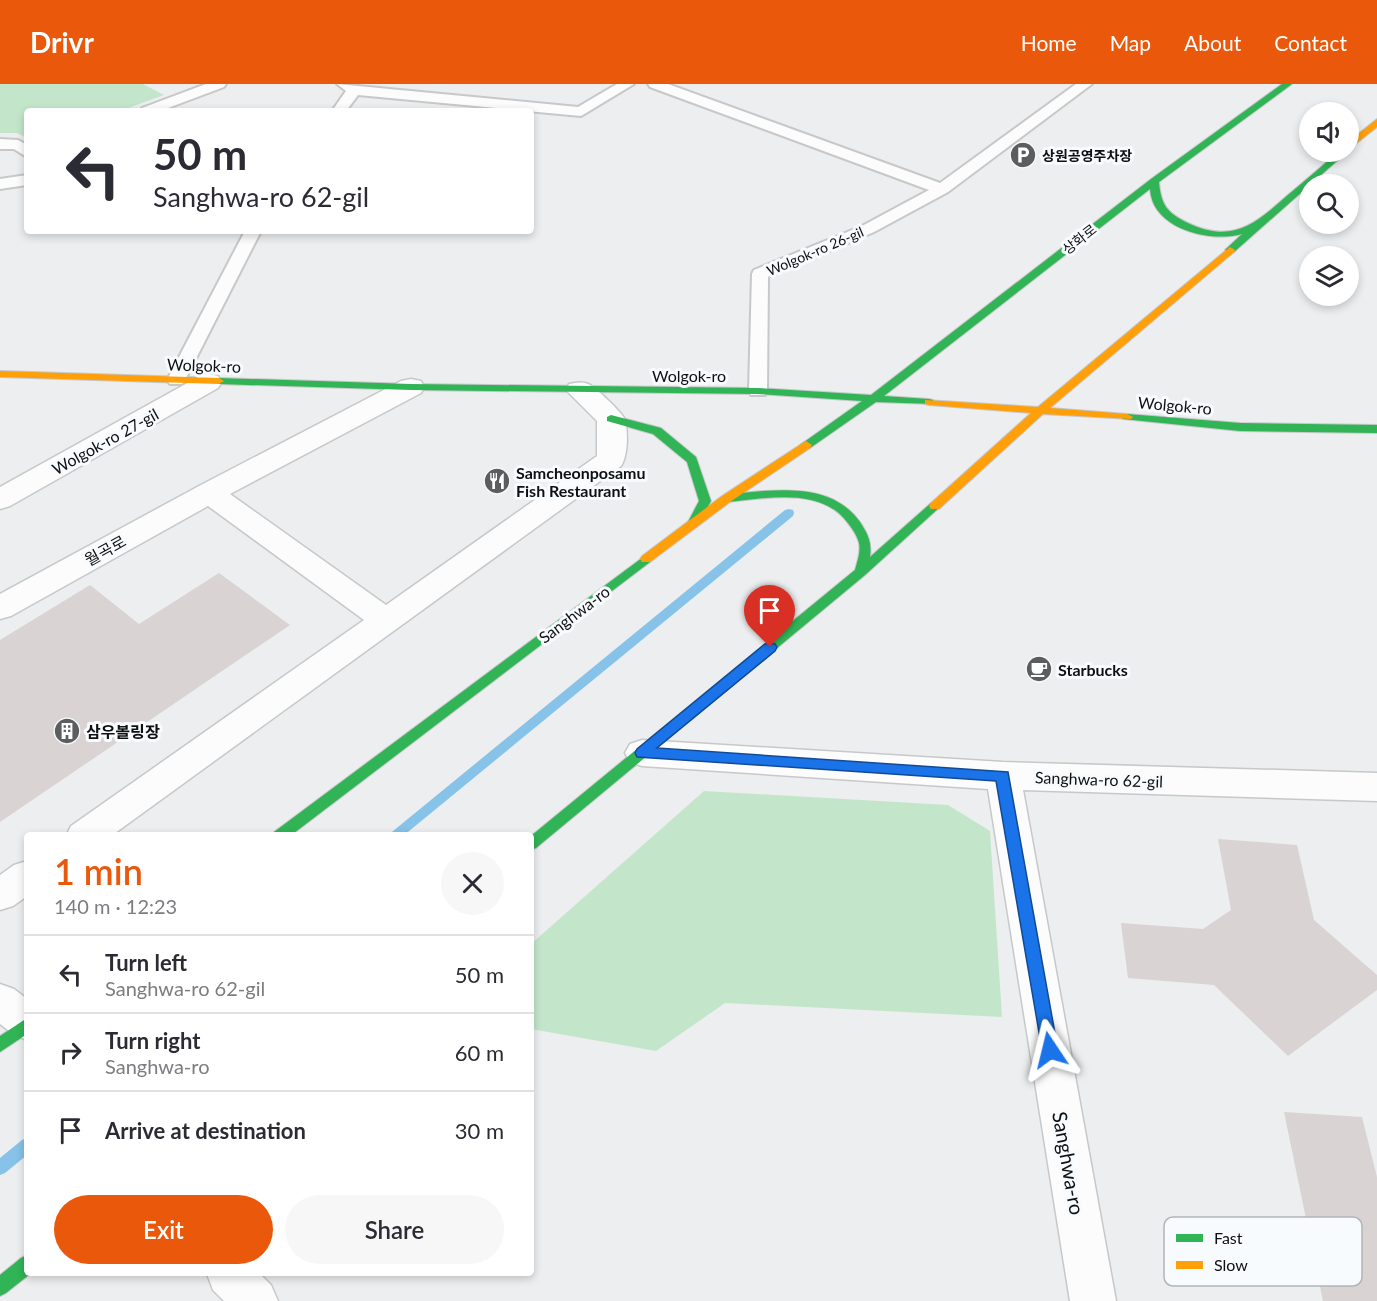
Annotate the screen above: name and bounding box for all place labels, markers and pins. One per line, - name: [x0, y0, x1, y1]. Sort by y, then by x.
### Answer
- parking icon: 상원공영주차장: [1008, 140, 1038, 170]
- place label: 상원공영주차장: [1042, 147, 1132, 164]
- place label: Samcheonposamu Fish Restaurant: [516, 463, 646, 500]
- restaurant icon: Samcheonposamu Fish Restaurant: [482, 466, 512, 496]
- pin: [744, 585, 795, 647]
- cafe icon: Starbucks: [1024, 654, 1054, 684]
- place label: Starbucks: [1058, 660, 1128, 679]
- building icon: 삼우볼링장: [52, 716, 82, 746]
- place label: 삼우볼링장: [86, 722, 160, 741]

